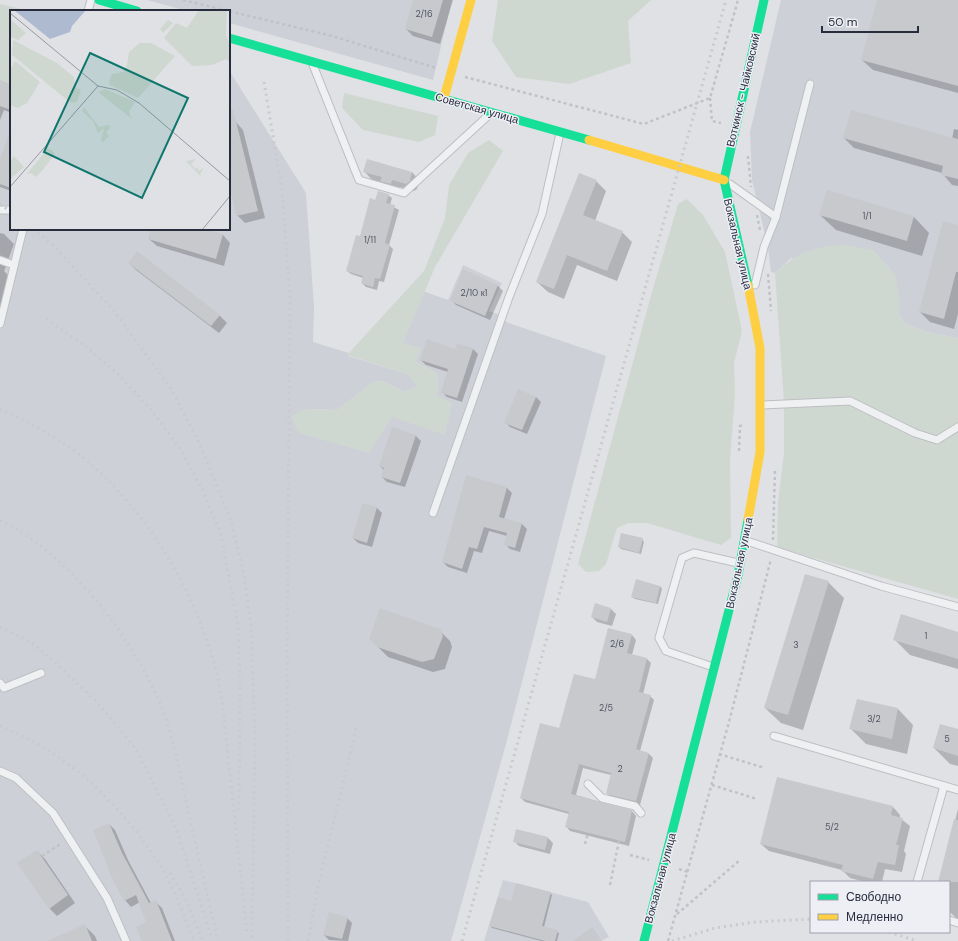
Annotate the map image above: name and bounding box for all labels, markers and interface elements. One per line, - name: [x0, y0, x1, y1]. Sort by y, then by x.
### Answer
- house number: 2/16: [415, 8, 433, 20]
- scale bar: [822, 8, 918, 34]
- inset map: [10, 10, 230, 230]
- text: 50 m: [828, 14, 857, 30]
- street label: Воткинск - Чайковский: [723, 32, 763, 148]
- street label: Советская улица: [434, 89, 521, 127]
- street label: Вокзальная улица: [721, 197, 755, 292]
- house number: 1/1: [862, 210, 872, 222]
- house number: 1/11: [364, 234, 376, 246]
- house number: 2/10 к1: [461, 287, 488, 299]
- street label: Вокзальная улица: [722, 515, 756, 610]
- house number: 1: [925, 630, 928, 642]
- house number: 2/6: [610, 638, 624, 650]
- house number: 3: [793, 639, 799, 651]
- house number: 2/5: [599, 702, 613, 714]
- house number: 3/2: [867, 713, 881, 725]
- house number: 5: [944, 733, 950, 745]
- house number: 2: [617, 763, 623, 775]
- house number: 5/2: [825, 821, 839, 833]
- street label: Вокзальная улица: [641, 830, 679, 925]
- legend: [810, 881, 950, 933]
- text: Свободно: [846, 889, 901, 905]
- text: Медленно: [846, 909, 903, 925]

